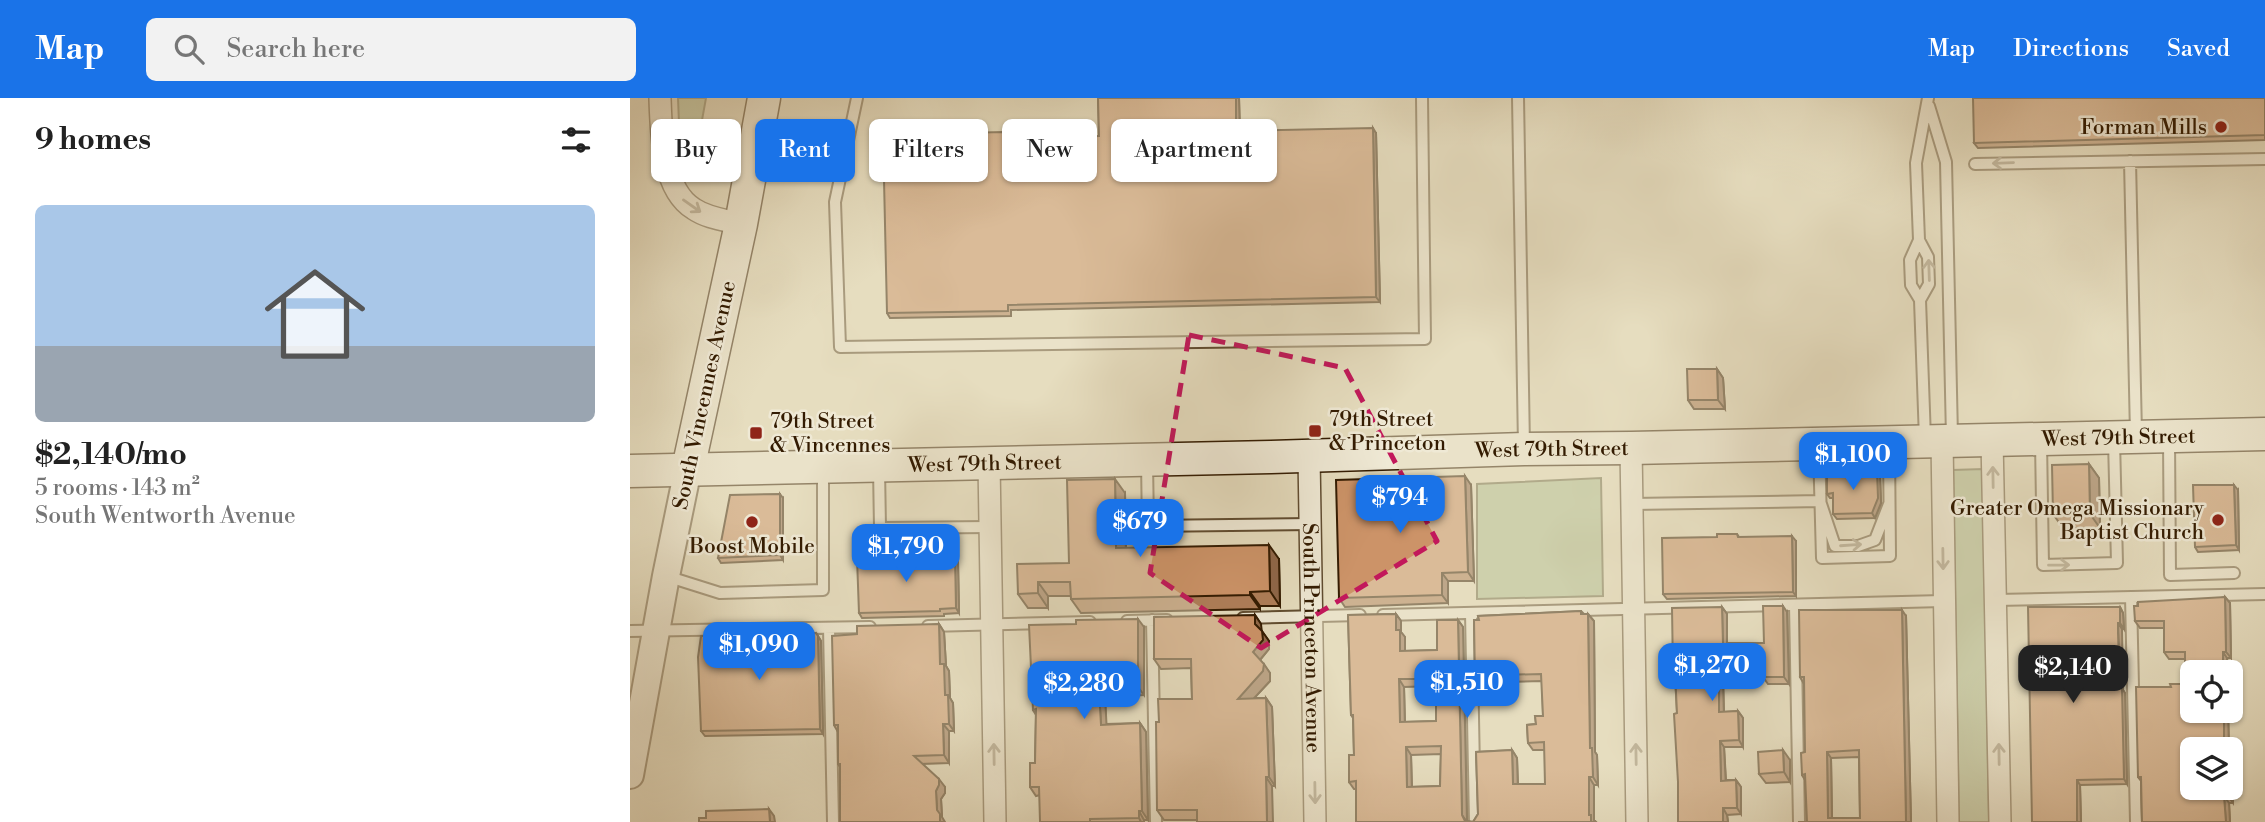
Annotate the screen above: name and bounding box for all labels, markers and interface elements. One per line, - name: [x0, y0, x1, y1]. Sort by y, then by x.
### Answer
- search box: [146, 18, 636, 81]
- text: Map: [35, 29, 104, 70]
- icon: search: [170, 30, 208, 68]
- text: Search here: [226, 33, 365, 65]
- text: Map: [1928, 34, 1975, 64]
- text: Directions: [2013, 34, 2129, 64]
- text: Saved: [2167, 34, 2230, 64]
- place label: Forman Mills: [2080, 115, 2207, 141]
- chip: Buy: [651, 119, 741, 182]
- chip: Rent: [755, 119, 855, 182]
- chip: Filters: [869, 119, 988, 182]
- chip: New: [1002, 119, 1097, 182]
- chip: Apartment: [1111, 119, 1277, 182]
- marker: Forman Mills: [2213, 119, 2229, 135]
- text: 9 homes: [35, 121, 151, 159]
- icon: filters: [557, 121, 595, 159]
- one-way arrow: [1991, 156, 2014, 170]
- one-way arrow: [682, 199, 701, 213]
- icon: home: [252, 251, 378, 377]
- one-way arrow: [1922, 259, 1935, 282]
- street label: South Vincennes Avenue: [668, 278, 742, 512]
- place label: 79th Street & Princeton: [1329, 407, 1447, 457]
- place label: 79th Street & Vincennes: [770, 409, 890, 459]
- marker: 79th Street & Princeton: [1307, 423, 1323, 439]
- street label: West 79th Street: [2040, 424, 2196, 453]
- marker: 79th Street & Vincennes: [748, 425, 764, 441]
- pin: $1,100: [1796, 432, 1910, 492]
- text: $2,140/mo: [35, 436, 187, 474]
- street label: West 79th Street: [1473, 436, 1629, 465]
- text: $1,100: [1815, 441, 1891, 469]
- street label: West 79th Street: [907, 450, 1063, 479]
- one-way arrow: [1986, 466, 2000, 489]
- text: 5 rooms · 143 m²: [35, 474, 200, 502]
- pin: $794: [1359, 476, 1441, 535]
- text: $794: [1372, 484, 1428, 512]
- place label: Greater Omega Missionary Baptist Church: [1950, 496, 2205, 546]
- pin: $679: [1099, 500, 1181, 559]
- text: South Wentworth Avenue: [35, 502, 296, 530]
- text: $679: [1113, 508, 1167, 536]
- marker: Greater Omega Missionary Baptist Church: [2210, 512, 2226, 528]
- marker: Boost Mobile: [744, 514, 760, 530]
- street label: South Princeton Avenue: [1296, 523, 1326, 753]
- pin: $1,790: [849, 524, 963, 584]
- text: $1,790: [868, 533, 944, 561]
- place label: Boost Mobile: [688, 534, 815, 560]
- one-way arrow: [1839, 538, 1862, 551]
- one-way arrow: [1936, 547, 1950, 570]
- one-way arrow: [2047, 558, 2070, 571]
- pin: $1,090: [702, 622, 816, 682]
- text: $1,090: [719, 631, 799, 659]
- pin: $1,270: [1655, 644, 1769, 703]
- pin: $2,140: [2016, 646, 2130, 705]
- text: $1,270: [1674, 652, 1750, 680]
- text: $2,140: [2034, 654, 2112, 682]
- pin: $1,510: [1410, 660, 1524, 720]
- map controls: [2180, 660, 2243, 800]
- button: locate: [2180, 660, 2243, 723]
- pin: $2,280: [1027, 662, 1141, 721]
- text: $1,510: [1430, 669, 1504, 697]
- text: $2,280: [1044, 670, 1124, 698]
- button: layers: [2180, 737, 2243, 800]
- one-way arrow: [987, 743, 1001, 766]
- one-way arrow: [1629, 743, 1643, 766]
- one-way arrow: [1992, 743, 2005, 766]
- one-way arrow: [1308, 782, 1321, 805]

